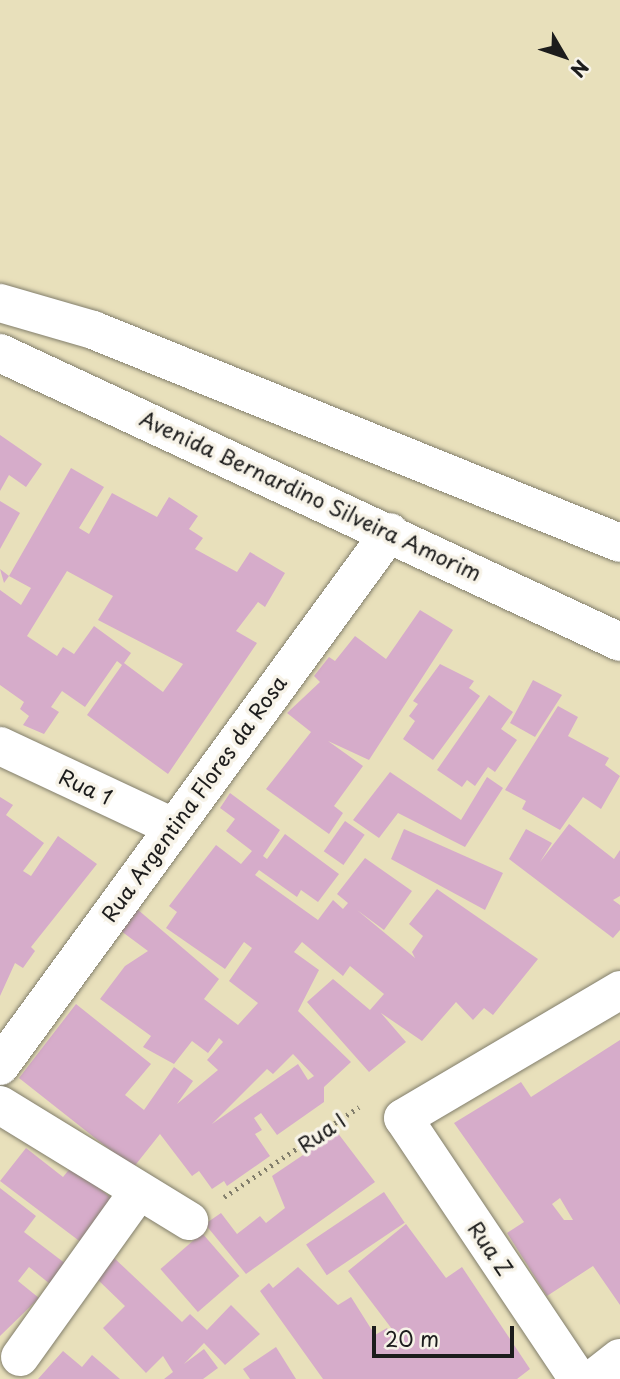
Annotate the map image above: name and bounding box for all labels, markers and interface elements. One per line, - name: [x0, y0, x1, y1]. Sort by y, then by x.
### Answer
- north arrow: [529, 21, 599, 91]
- text: N: [565, 55, 596, 84]
- street label: Avenida Bernardino Silveira Amorim: [137, 405, 485, 585]
- street label: Rua Argentina Flores da Rosa: [95, 670, 291, 926]
- street label: Rua 1: [55, 763, 117, 809]
- street label: Rua I: [292, 1107, 350, 1157]
- street label: Rua Z: [464, 1216, 518, 1280]
- scale bar: [375, 1312, 517, 1356]
- text: 20 m: [385, 1322, 439, 1354]

